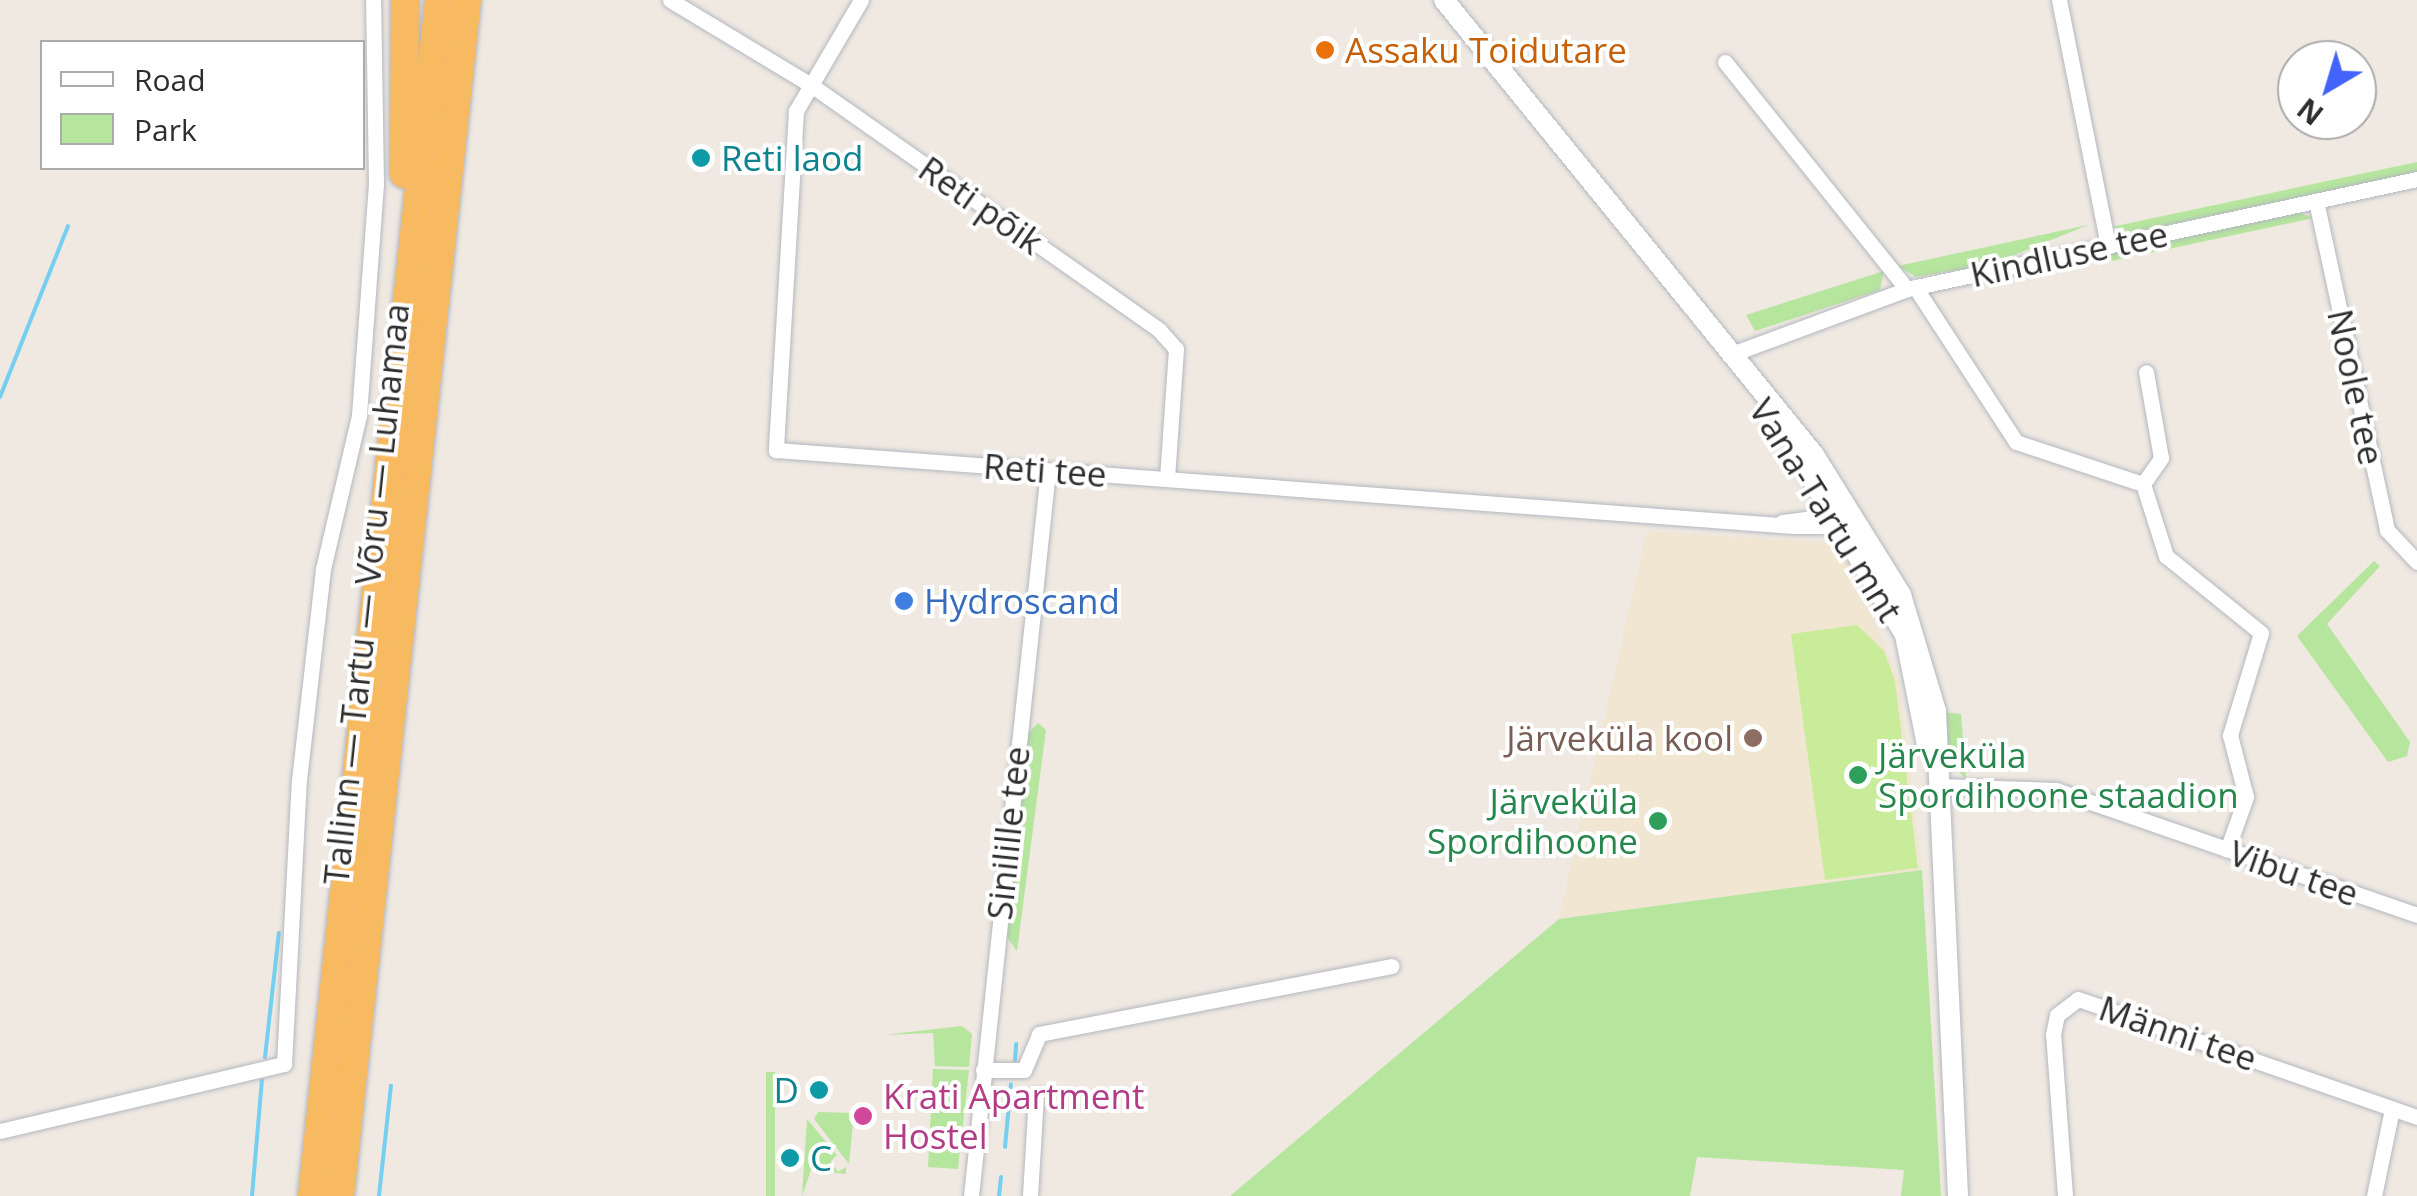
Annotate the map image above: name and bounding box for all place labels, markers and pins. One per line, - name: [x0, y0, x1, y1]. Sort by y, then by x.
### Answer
- place label: Assaku Toidutare: [1345, 29, 1627, 71]
- marker: Assaku Toidutare: [1314, 39, 1336, 61]
- place label: Reti laod: [721, 137, 863, 179]
- marker: Reti laod: [690, 147, 712, 169]
- place label: Hydroscand: [924, 580, 1120, 622]
- marker: Hydroscand: [893, 590, 915, 612]
- place label: Järveküla kool: [1506, 717, 1733, 759]
- marker: Järveküla kool: [1742, 727, 1764, 749]
- place label: Järveküla Spordihoone staadion: [1878, 734, 2239, 816]
- marker: Järveküla Spordihoone staadion: [1847, 764, 1869, 786]
- place label: Järveküla Spordihoone: [1427, 780, 1638, 862]
- marker: Järveküla Spordihoone: [1647, 810, 1669, 832]
- place label: D: [774, 1069, 799, 1111]
- place label: Krati Apartment Hostel: [883, 1075, 1144, 1157]
- marker: D: [808, 1079, 830, 1101]
- marker: Krati Apartment Hostel: [852, 1105, 874, 1127]
- place label: C: [810, 1137, 832, 1179]
- marker: C: [779, 1147, 801, 1169]

